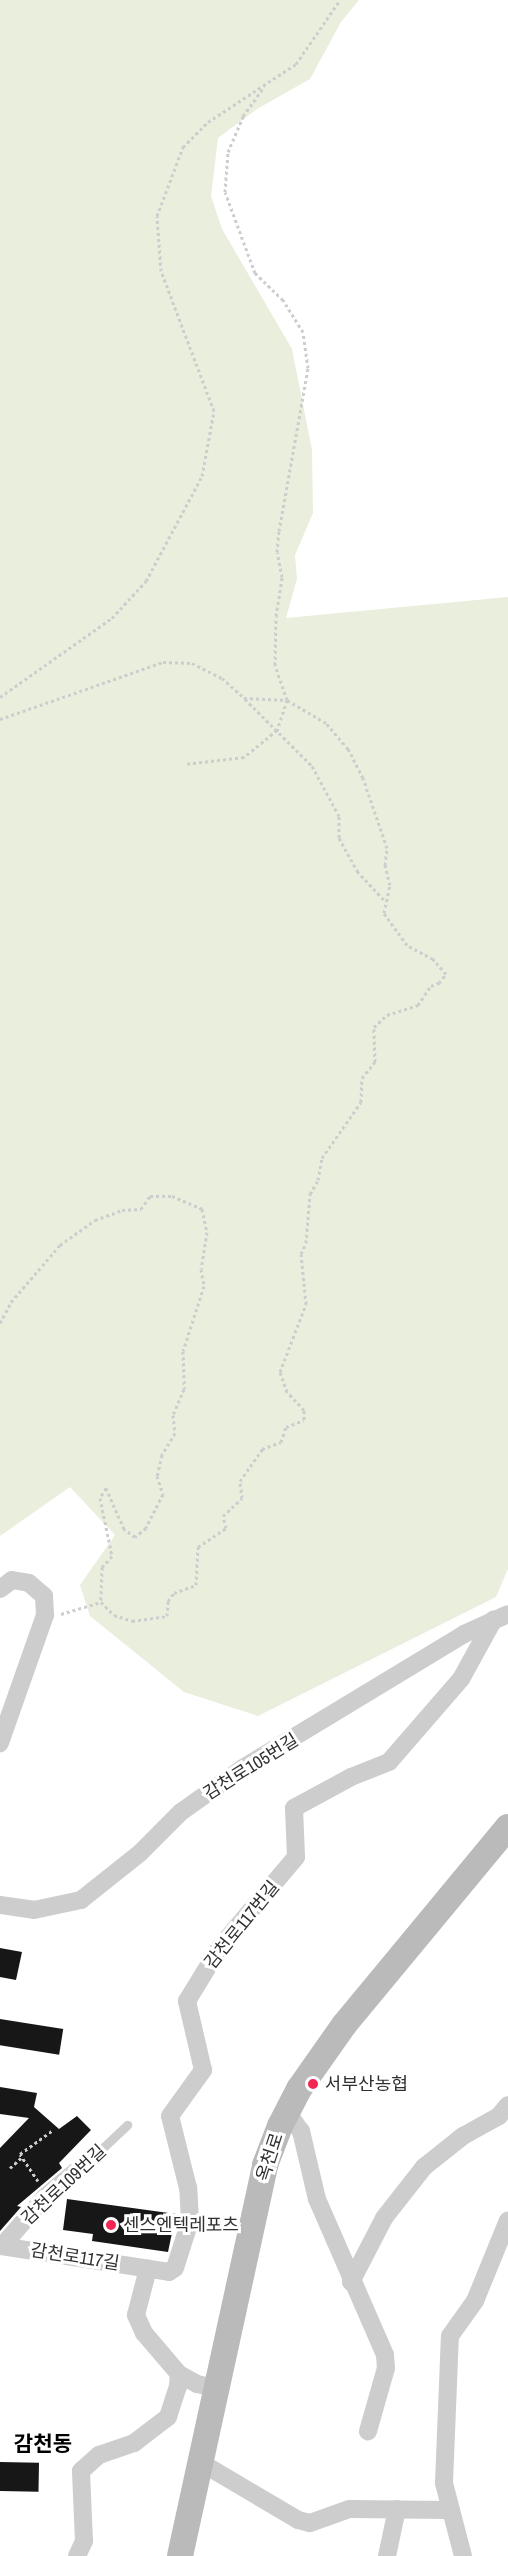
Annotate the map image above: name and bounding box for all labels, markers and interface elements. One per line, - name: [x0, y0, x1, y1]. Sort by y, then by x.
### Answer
- street label: 감천로105번길: [200, 1729, 302, 1805]
- street label: 감천로117번길: [200, 1877, 284, 1973]
- place label: 서부산농협: [325, 2073, 408, 2095]
- marker: 서부산농협: [306, 2077, 320, 2091]
- street label: 옥천로: [252, 2130, 288, 2184]
- street label: 감천로109번길: [17, 2140, 111, 2230]
- place label: 센스엔텍레포츠: [123, 2214, 239, 2236]
- marker: 센스엔텍레포츠: [104, 2218, 118, 2232]
- street label: 감천로117길: [29, 2239, 121, 2275]
- district label: 감천동: [14, 2431, 72, 2457]

